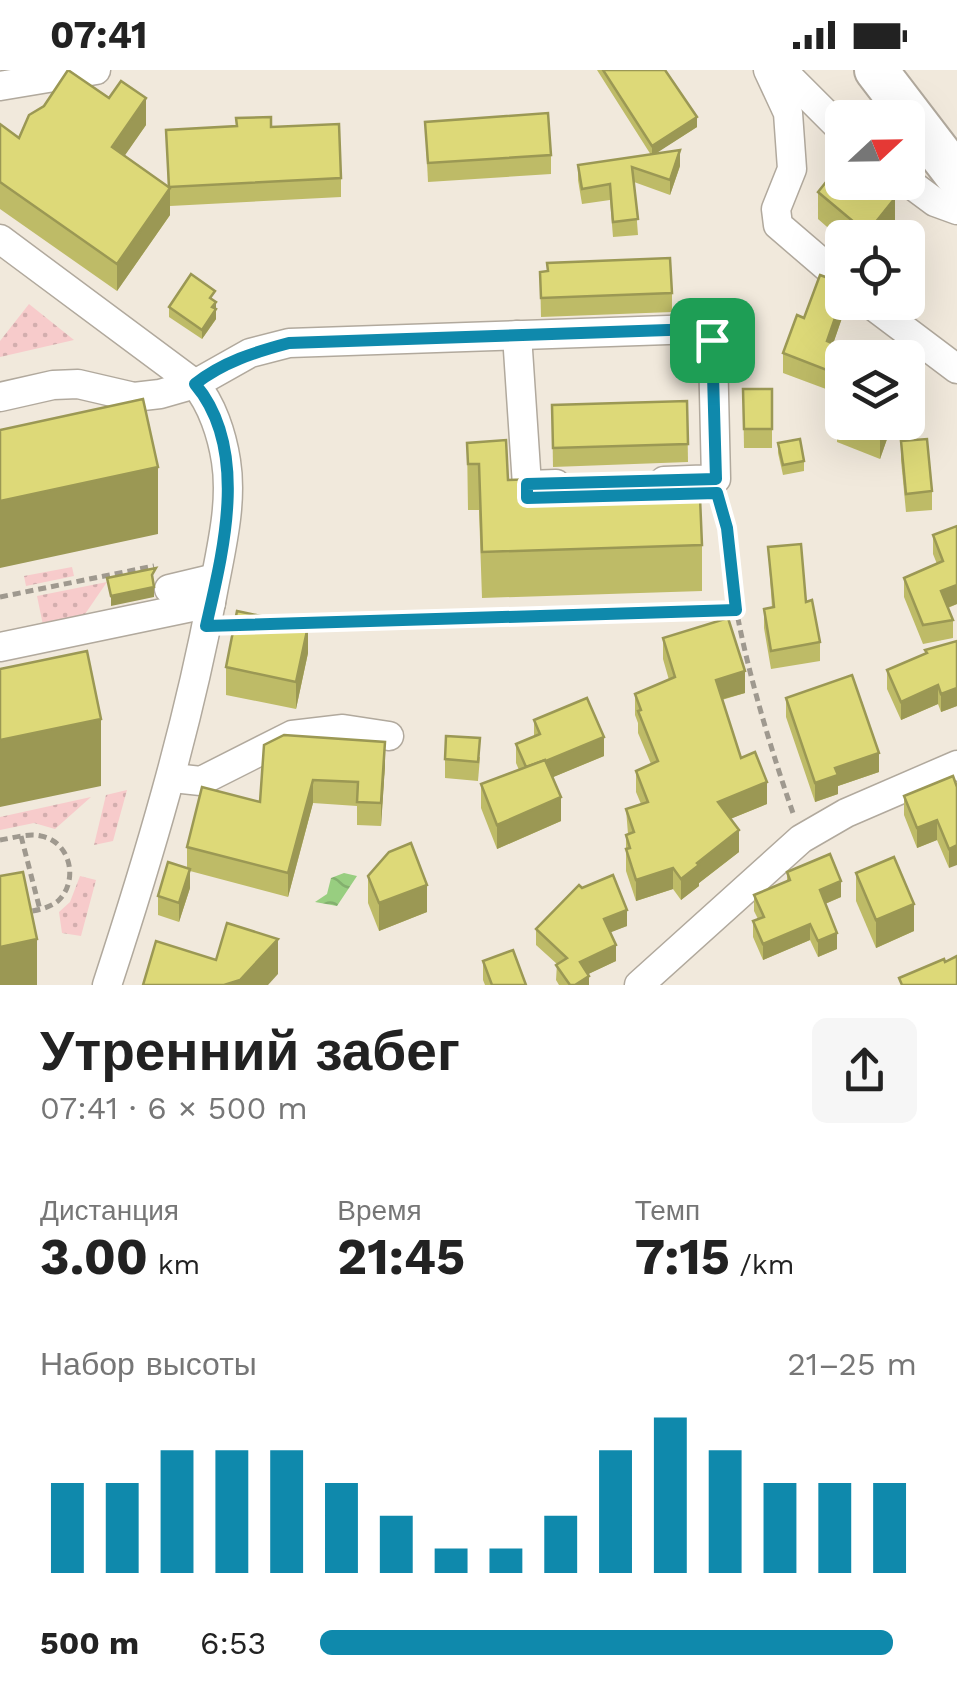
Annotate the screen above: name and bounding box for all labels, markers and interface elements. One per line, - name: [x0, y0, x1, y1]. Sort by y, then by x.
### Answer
- text: 07:41: [50, 13, 147, 57]
- north arrow: [825, 100, 925, 200]
- map controls: [825, 100, 925, 440]
- button: locate: [825, 220, 925, 320]
- pin: [670, 298, 755, 383]
- icon: arrive: [685, 313, 740, 368]
- button: layers: [825, 340, 925, 440]
- button: share: [812, 1018, 917, 1123]
- text: Утренний забег: [40, 1019, 460, 1083]
- text: 07:41 · 6 × 500 m: [40, 1089, 308, 1127]
- text: Дистанция: [40, 1194, 179, 1227]
- text: Время: [337, 1194, 422, 1227]
- text: Темп: [635, 1194, 700, 1227]
- text: 3.00: [40, 1227, 148, 1286]
- text: 21:45: [337, 1227, 465, 1286]
- text: 7:15: [635, 1227, 730, 1286]
- text: km: [148, 1248, 200, 1281]
- text: /km: [730, 1248, 794, 1281]
- text: Набор высоты: [40, 1345, 257, 1383]
- text: 21–25 m: [787, 1345, 917, 1383]
- text: 500 m: [40, 1624, 139, 1662]
- text: 6:53: [200, 1624, 266, 1662]

